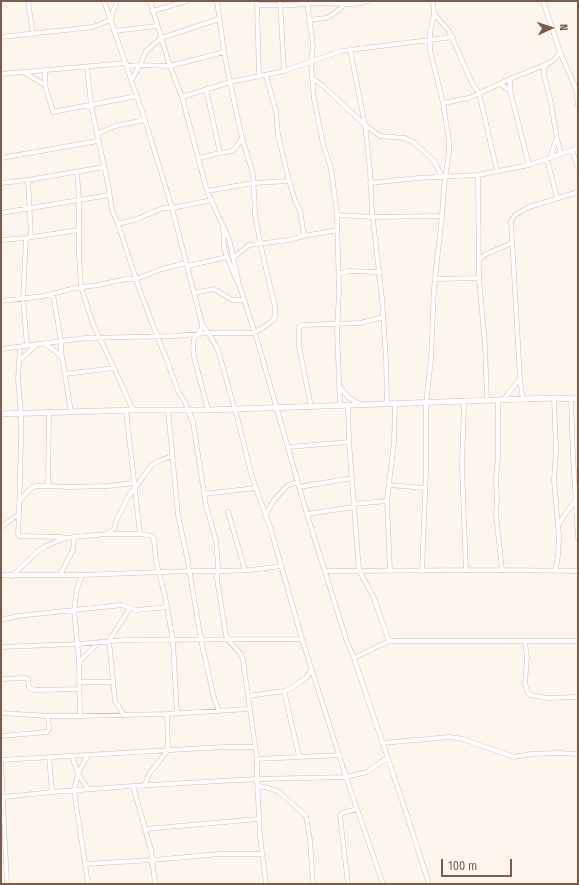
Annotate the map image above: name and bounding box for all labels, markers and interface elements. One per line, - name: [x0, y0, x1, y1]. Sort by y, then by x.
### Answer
- north arrow: [531, 8, 571, 48]
- text: N: [557, 24, 570, 31]
- scale bar: [443, 851, 514, 877]
- text: 100 m: [448, 859, 477, 873]

